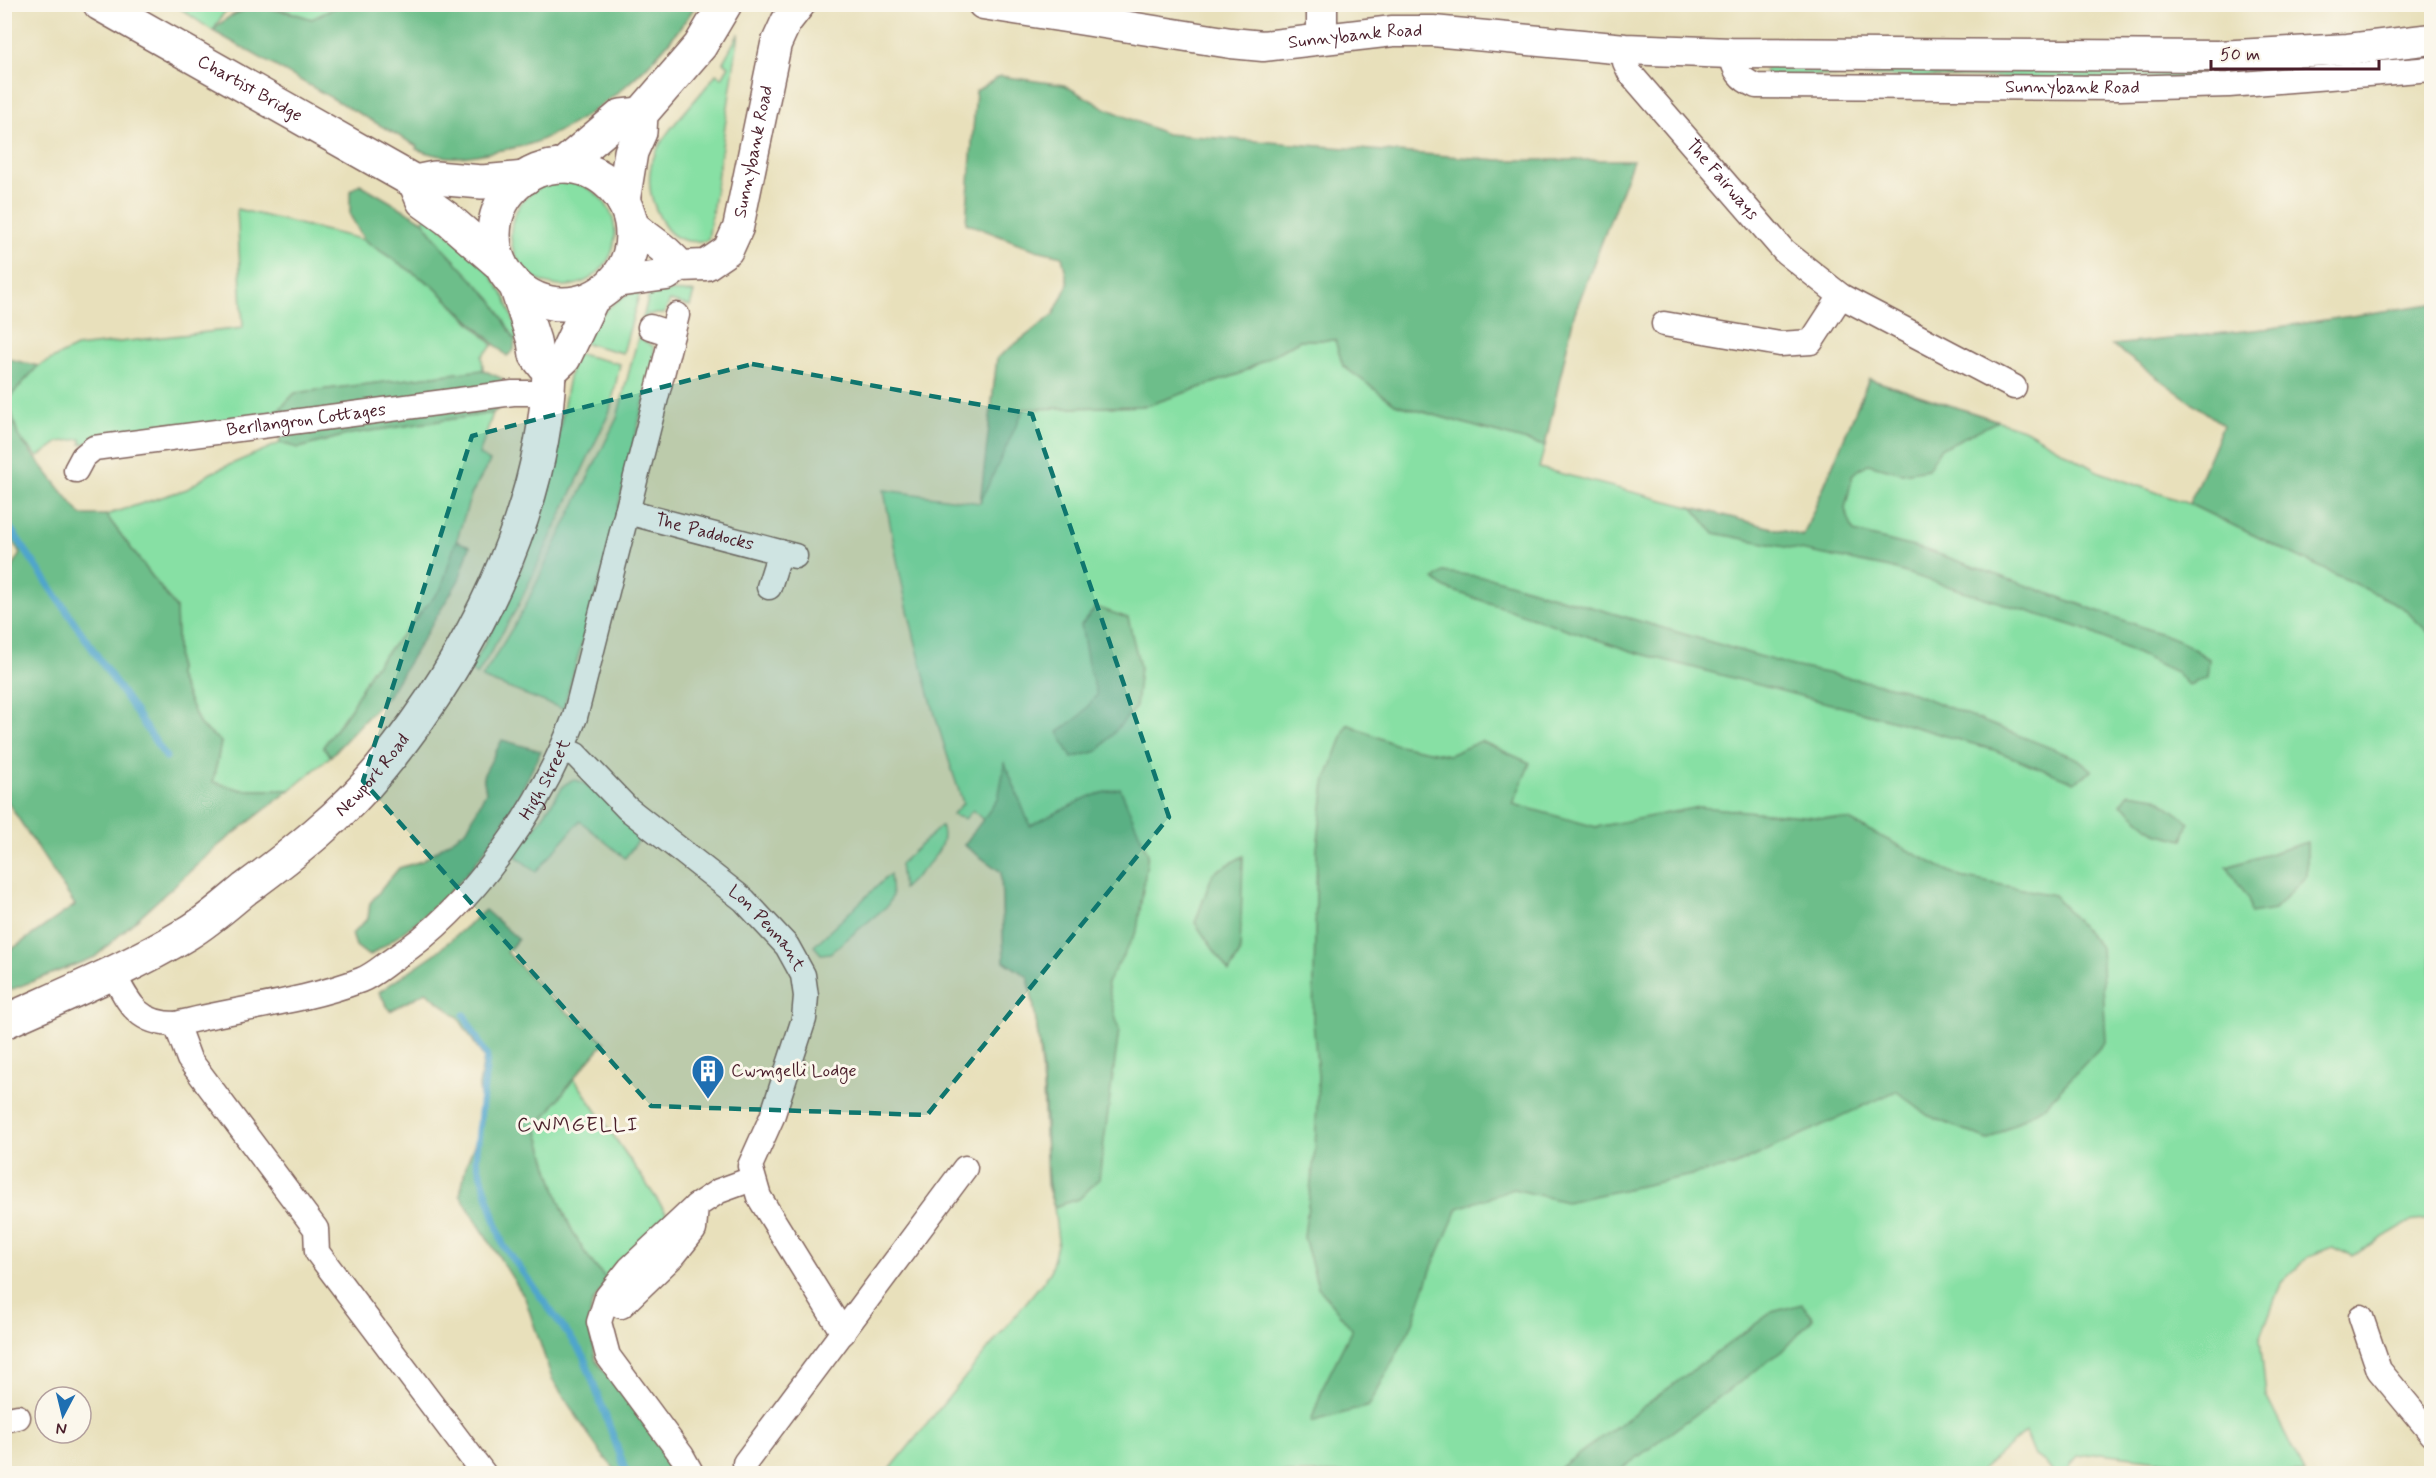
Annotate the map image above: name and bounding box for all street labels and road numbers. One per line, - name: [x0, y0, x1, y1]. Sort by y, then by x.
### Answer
- street label: Sunnybank Road: [1287, 19, 1422, 55]
- street label: Chartist Bridge: [193, 49, 307, 128]
- street label: Sunnybank Road: [2005, 75, 2140, 100]
- street label: Sunnybank Road: [728, 83, 779, 220]
- street label: The Fairways: [1680, 134, 1764, 225]
- street label: Berllangron Cottages: [225, 398, 387, 442]
- street label: The Paddocks: [652, 508, 756, 557]
- street label: Newport Road: [330, 729, 415, 822]
- street label: High Street: [514, 735, 577, 825]
- street label: Lon Pennant: [723, 880, 811, 976]

